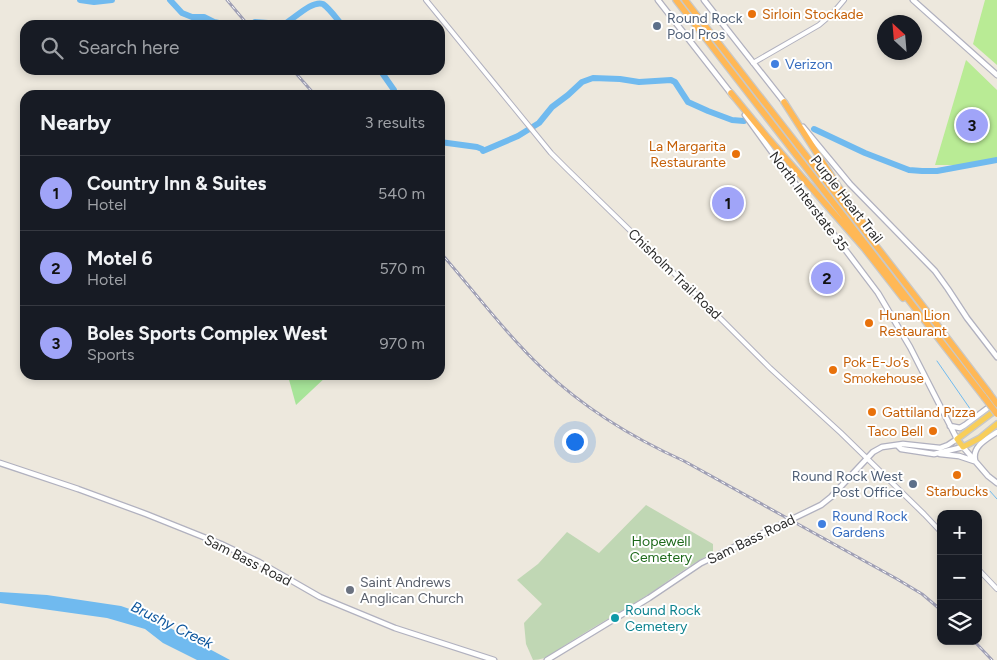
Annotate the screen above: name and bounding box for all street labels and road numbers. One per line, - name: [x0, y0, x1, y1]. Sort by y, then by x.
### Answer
- street label: North Interstate 35: [766, 148, 852, 255]
- street label: Purple Heart Trail: [807, 152, 886, 247]
- street label: Chisholm Trail Road: [624, 226, 725, 323]
- street label: Sam Bass Road: [705, 511, 798, 568]
- street label: Sam Bass Road: [201, 531, 294, 590]

